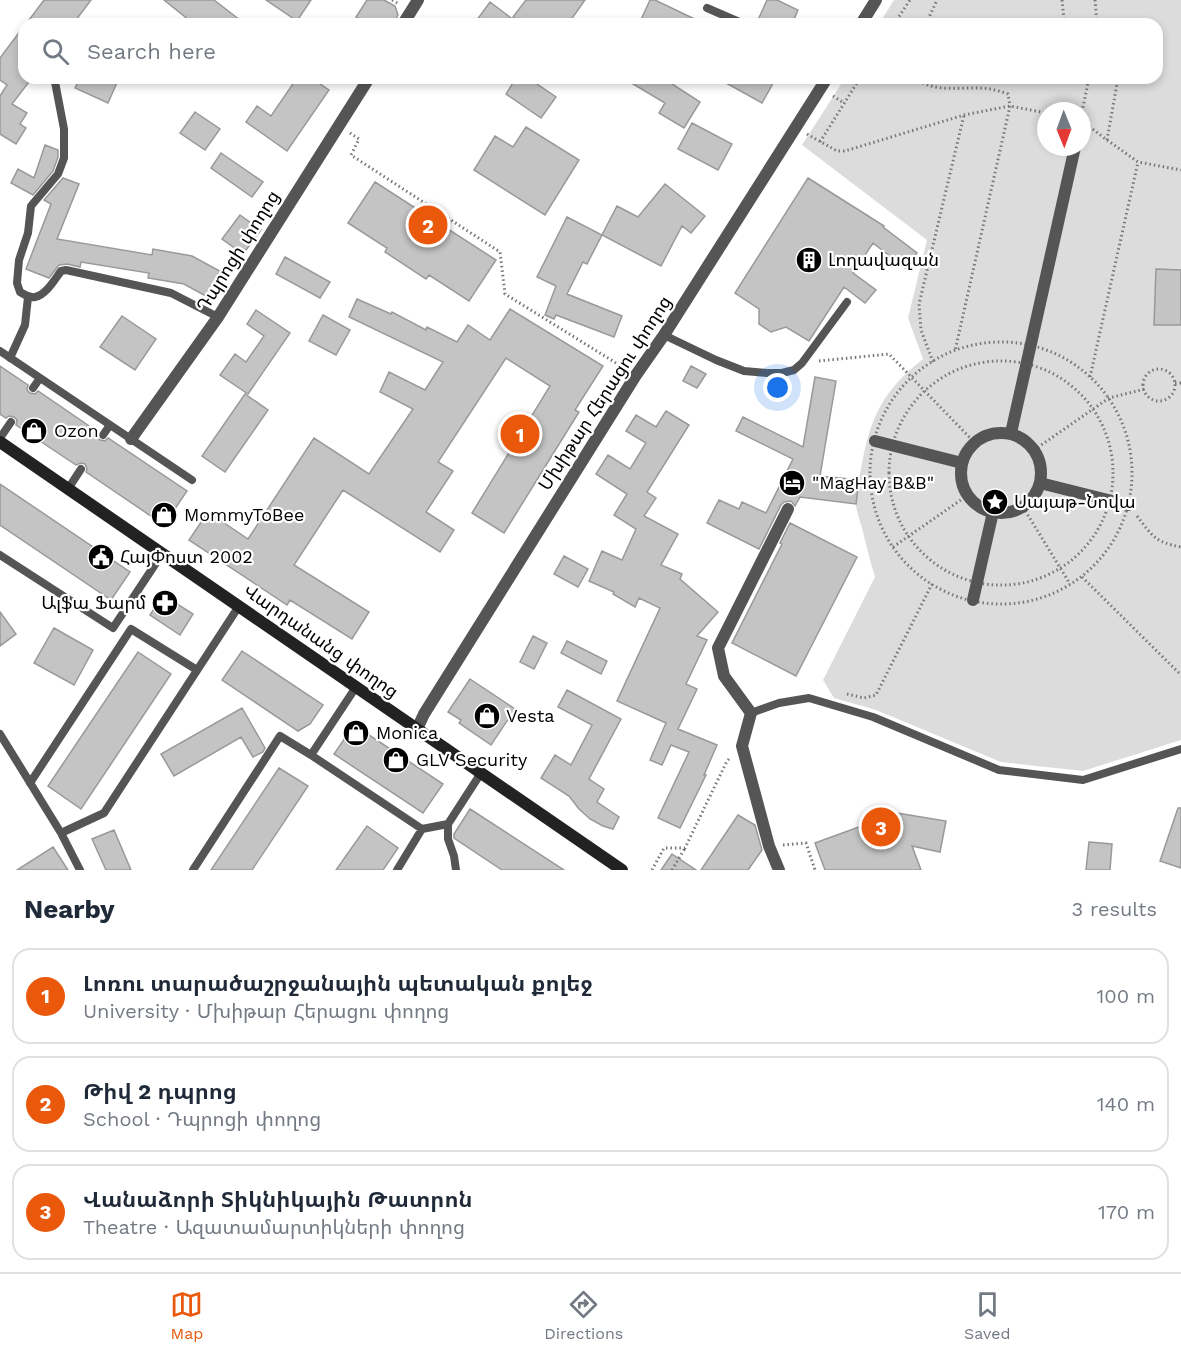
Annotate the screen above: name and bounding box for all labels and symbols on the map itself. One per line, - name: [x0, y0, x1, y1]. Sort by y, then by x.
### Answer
- north arrow: [1037, 102, 1091, 156]
- street label: Դպրոցի փողոց: [192, 186, 283, 315]
- pin: 2: [408, 202, 448, 248]
- building icon: Լողավազան: [794, 245, 824, 275]
- place label: Լողավազան: [828, 249, 939, 270]
- street label: Մխիթար Հերացու փողոց: [534, 292, 675, 494]
- your location: [763, 373, 792, 402]
- pin: 1: [500, 412, 540, 456]
- shop icon: Ozon: [19, 416, 49, 446]
- place label: Ozon: [54, 420, 99, 441]
- hotel icon: "MagHay B&B": [777, 468, 807, 498]
- place label: "MagHay B&B": [812, 472, 934, 493]
- place icon: Սայաթ-Նովա: [980, 487, 1010, 517]
- place label: Սայաթ-Նովա: [1014, 491, 1136, 512]
- shop icon: MommyToBee: [149, 500, 179, 530]
- place label: MommyToBee: [184, 504, 304, 525]
- public building icon: ՀայՓոստ 2002: [86, 542, 116, 572]
- place label: ՀայՓոստ 2002: [120, 546, 253, 567]
- street label: Վարդանանց փողոց: [240, 579, 403, 702]
- pharmacy icon: Ալֆա Ֆարմ: [150, 588, 180, 618]
- place label: Ալֆա Ֆարմ: [41, 592, 146, 613]
- shop icon: Vesta: [472, 701, 502, 731]
- place label: Vesta: [506, 705, 554, 726]
- shop icon: Monica: [341, 718, 371, 748]
- place label: Monica: [376, 722, 438, 743]
- shop icon: GLV Security: [381, 745, 411, 775]
- place label: GLV Security: [416, 749, 528, 770]
- pin: 3: [862, 804, 900, 850]

